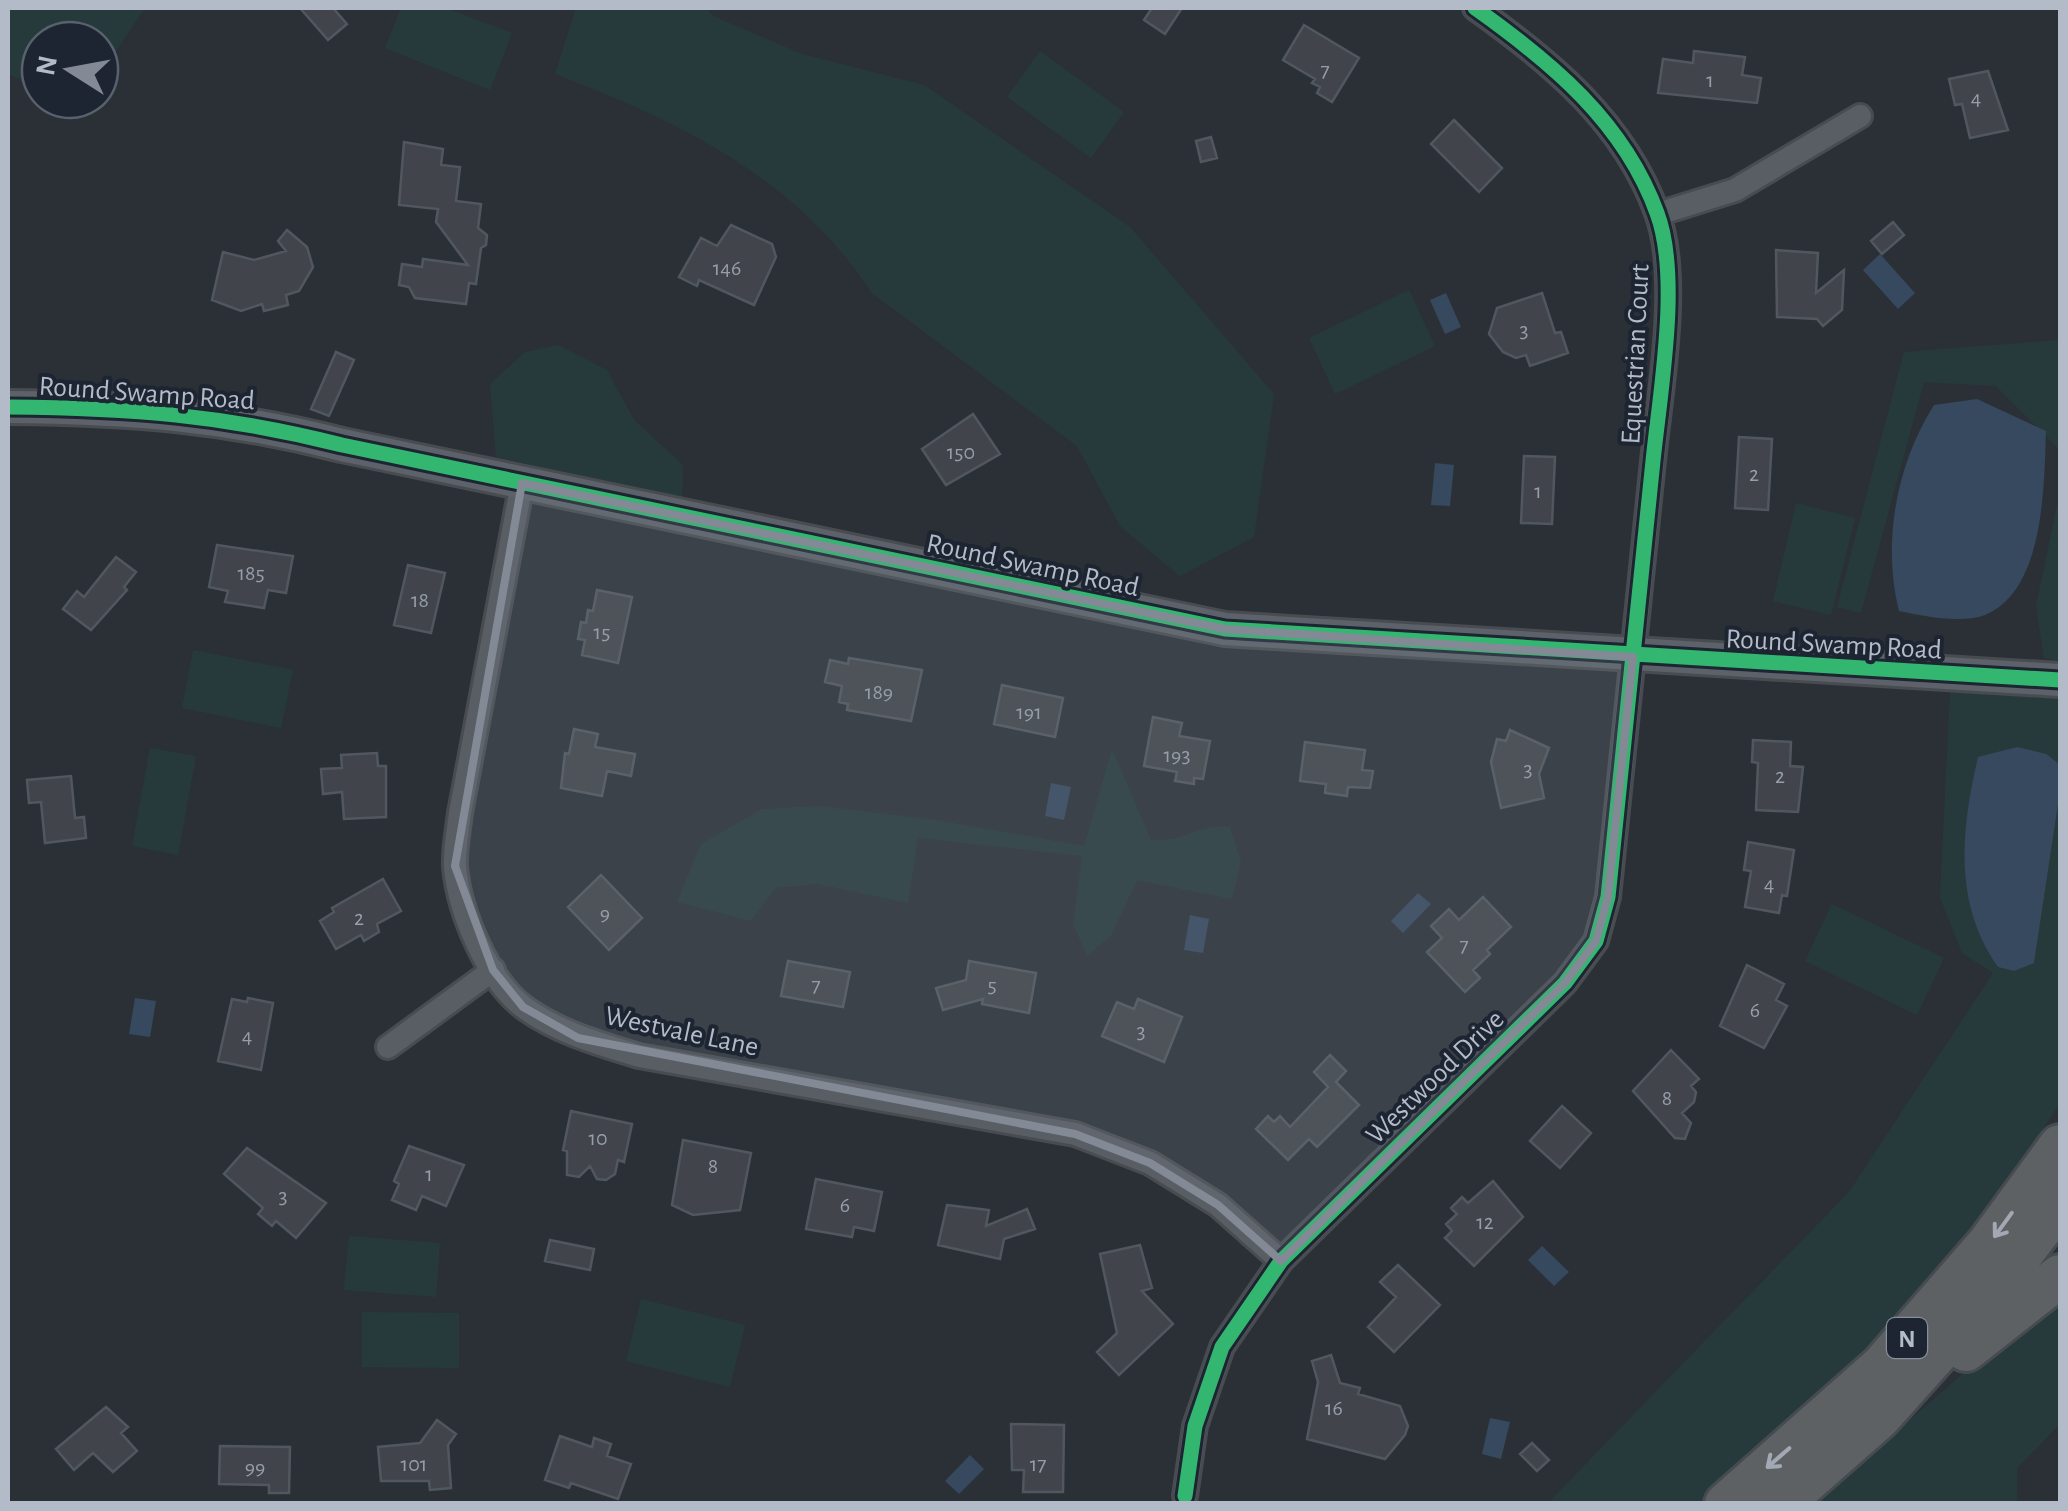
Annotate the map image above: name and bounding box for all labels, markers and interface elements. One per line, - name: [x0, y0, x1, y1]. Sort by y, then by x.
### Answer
- north arrow: [20, 20, 120, 120]
- text: N: [32, 53, 63, 78]
- house number: 7: [1320, 59, 1330, 81]
- house number: 1: [1706, 69, 1714, 91]
- house number: 4: [1971, 87, 1981, 109]
- house number: 146: [713, 257, 741, 279]
- street label: Equestrian Court: [1617, 263, 1655, 445]
- house number: 3: [1519, 319, 1529, 341]
- street label: Round Swamp Road: [38, 372, 256, 416]
- house number: 150: [947, 441, 975, 463]
- house number: 2: [1749, 463, 1759, 485]
- house number: 1: [1534, 480, 1542, 502]
- street label: Round Swamp Road: [924, 530, 1141, 602]
- house number: 185: [237, 562, 265, 584]
- house number: 18: [411, 589, 429, 611]
- house number: 15: [594, 621, 610, 643]
- street label: Round Swamp Road: [1725, 625, 1943, 665]
- house number: 189: [865, 681, 893, 703]
- house number: 191: [1016, 701, 1042, 723]
- house number: 193: [1164, 744, 1190, 766]
- house number: 3: [1523, 758, 1533, 780]
- house number: 2: [1775, 765, 1785, 787]
- house number: 4: [1764, 873, 1774, 895]
- house number: 9: [600, 902, 610, 924]
- house number: 2: [354, 907, 364, 929]
- house number: 7: [1459, 934, 1469, 956]
- house number: 7: [811, 974, 821, 996]
- house number: 5: [987, 974, 997, 996]
- house number: 6: [1750, 999, 1760, 1021]
- street label: Westvale Lane: [602, 1002, 761, 1062]
- street label: Westwood Drive: [1361, 1005, 1510, 1150]
- house number: 3: [1136, 1020, 1146, 1042]
- house number: 4: [242, 1025, 252, 1047]
- house number: 8: [1662, 1087, 1672, 1109]
- house number: 10: [588, 1127, 608, 1149]
- house number: 8: [708, 1155, 718, 1177]
- house number: 1: [425, 1163, 433, 1185]
- house number: 3: [278, 1185, 288, 1207]
- house number: 6: [840, 1194, 850, 1216]
- house number: 12: [1476, 1211, 1494, 1233]
- one-way arrow: [1992, 1211, 2013, 1238]
- road number: N: [1887, 1318, 1927, 1358]
- house number: 16: [1325, 1397, 1343, 1419]
- one-way arrow: [1766, 1447, 1791, 1470]
- house number: 101: [401, 1453, 427, 1475]
- house number: 17: [1030, 1453, 1046, 1475]
- house number: 99: [245, 1456, 265, 1478]

